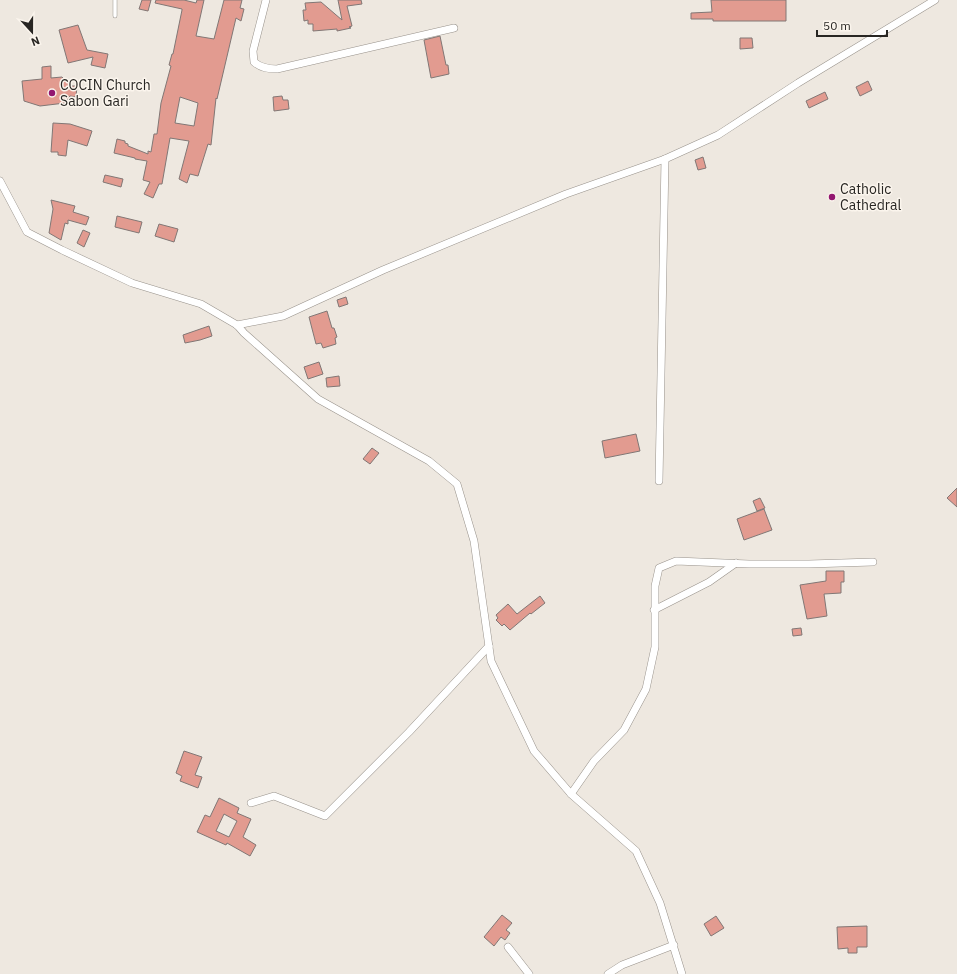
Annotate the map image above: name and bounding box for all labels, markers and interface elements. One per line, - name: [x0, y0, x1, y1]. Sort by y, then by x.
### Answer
- north arrow: [12, 12, 52, 52]
- scale bar: [817, 12, 887, 38]
- text: 50 m: [823, 18, 851, 33]
- text: N: [29, 33, 42, 49]
- place label: COCIN Church Sabon Gari: [60, 76, 151, 110]
- marker: COCIN Church Sabon Gari: [47, 88, 57, 98]
- place label: Catholic Cathedral: [840, 180, 901, 214]
- marker: Catholic Cathedral: [827, 192, 837, 202]

